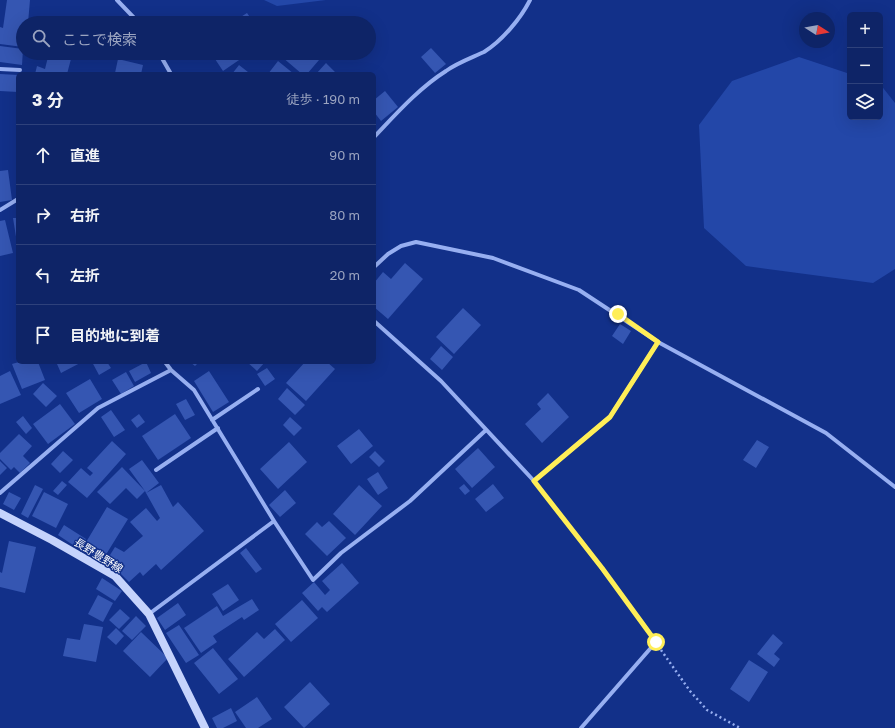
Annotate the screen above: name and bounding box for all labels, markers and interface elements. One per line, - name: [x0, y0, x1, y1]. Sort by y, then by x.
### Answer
- north arrow: [799, 12, 835, 48]
- map controls: [847, 12, 883, 120]
- button: +: [847, 12, 883, 48]
- search box: [16, 16, 376, 60]
- icon: search: [30, 27, 52, 49]
- text: ここで検索: [62, 30, 137, 48]
- button: −: [847, 48, 883, 84]
- button: layers: [847, 84, 883, 120]
- text: 3 分: [32, 89, 64, 110]
- text: 徒歩 · 190 m: [287, 91, 360, 107]
- icon: ahead: [32, 144, 54, 166]
- text: 直進: [70, 146, 100, 164]
- text: 90 m: [329, 147, 360, 163]
- icon: right: [32, 204, 54, 226]
- text: 右折: [70, 206, 100, 224]
- text: 80 m: [329, 207, 360, 223]
- icon: left: [32, 264, 54, 286]
- text: 左折: [70, 266, 100, 284]
- text: 20 m: [330, 267, 360, 283]
- route end: [609, 305, 627, 323]
- icon: arrive: [32, 324, 54, 346]
- text: 目的地に到着: [70, 326, 160, 344]
- street label: 長野豊野線: [72, 535, 126, 575]
- route start: [647, 633, 665, 651]

